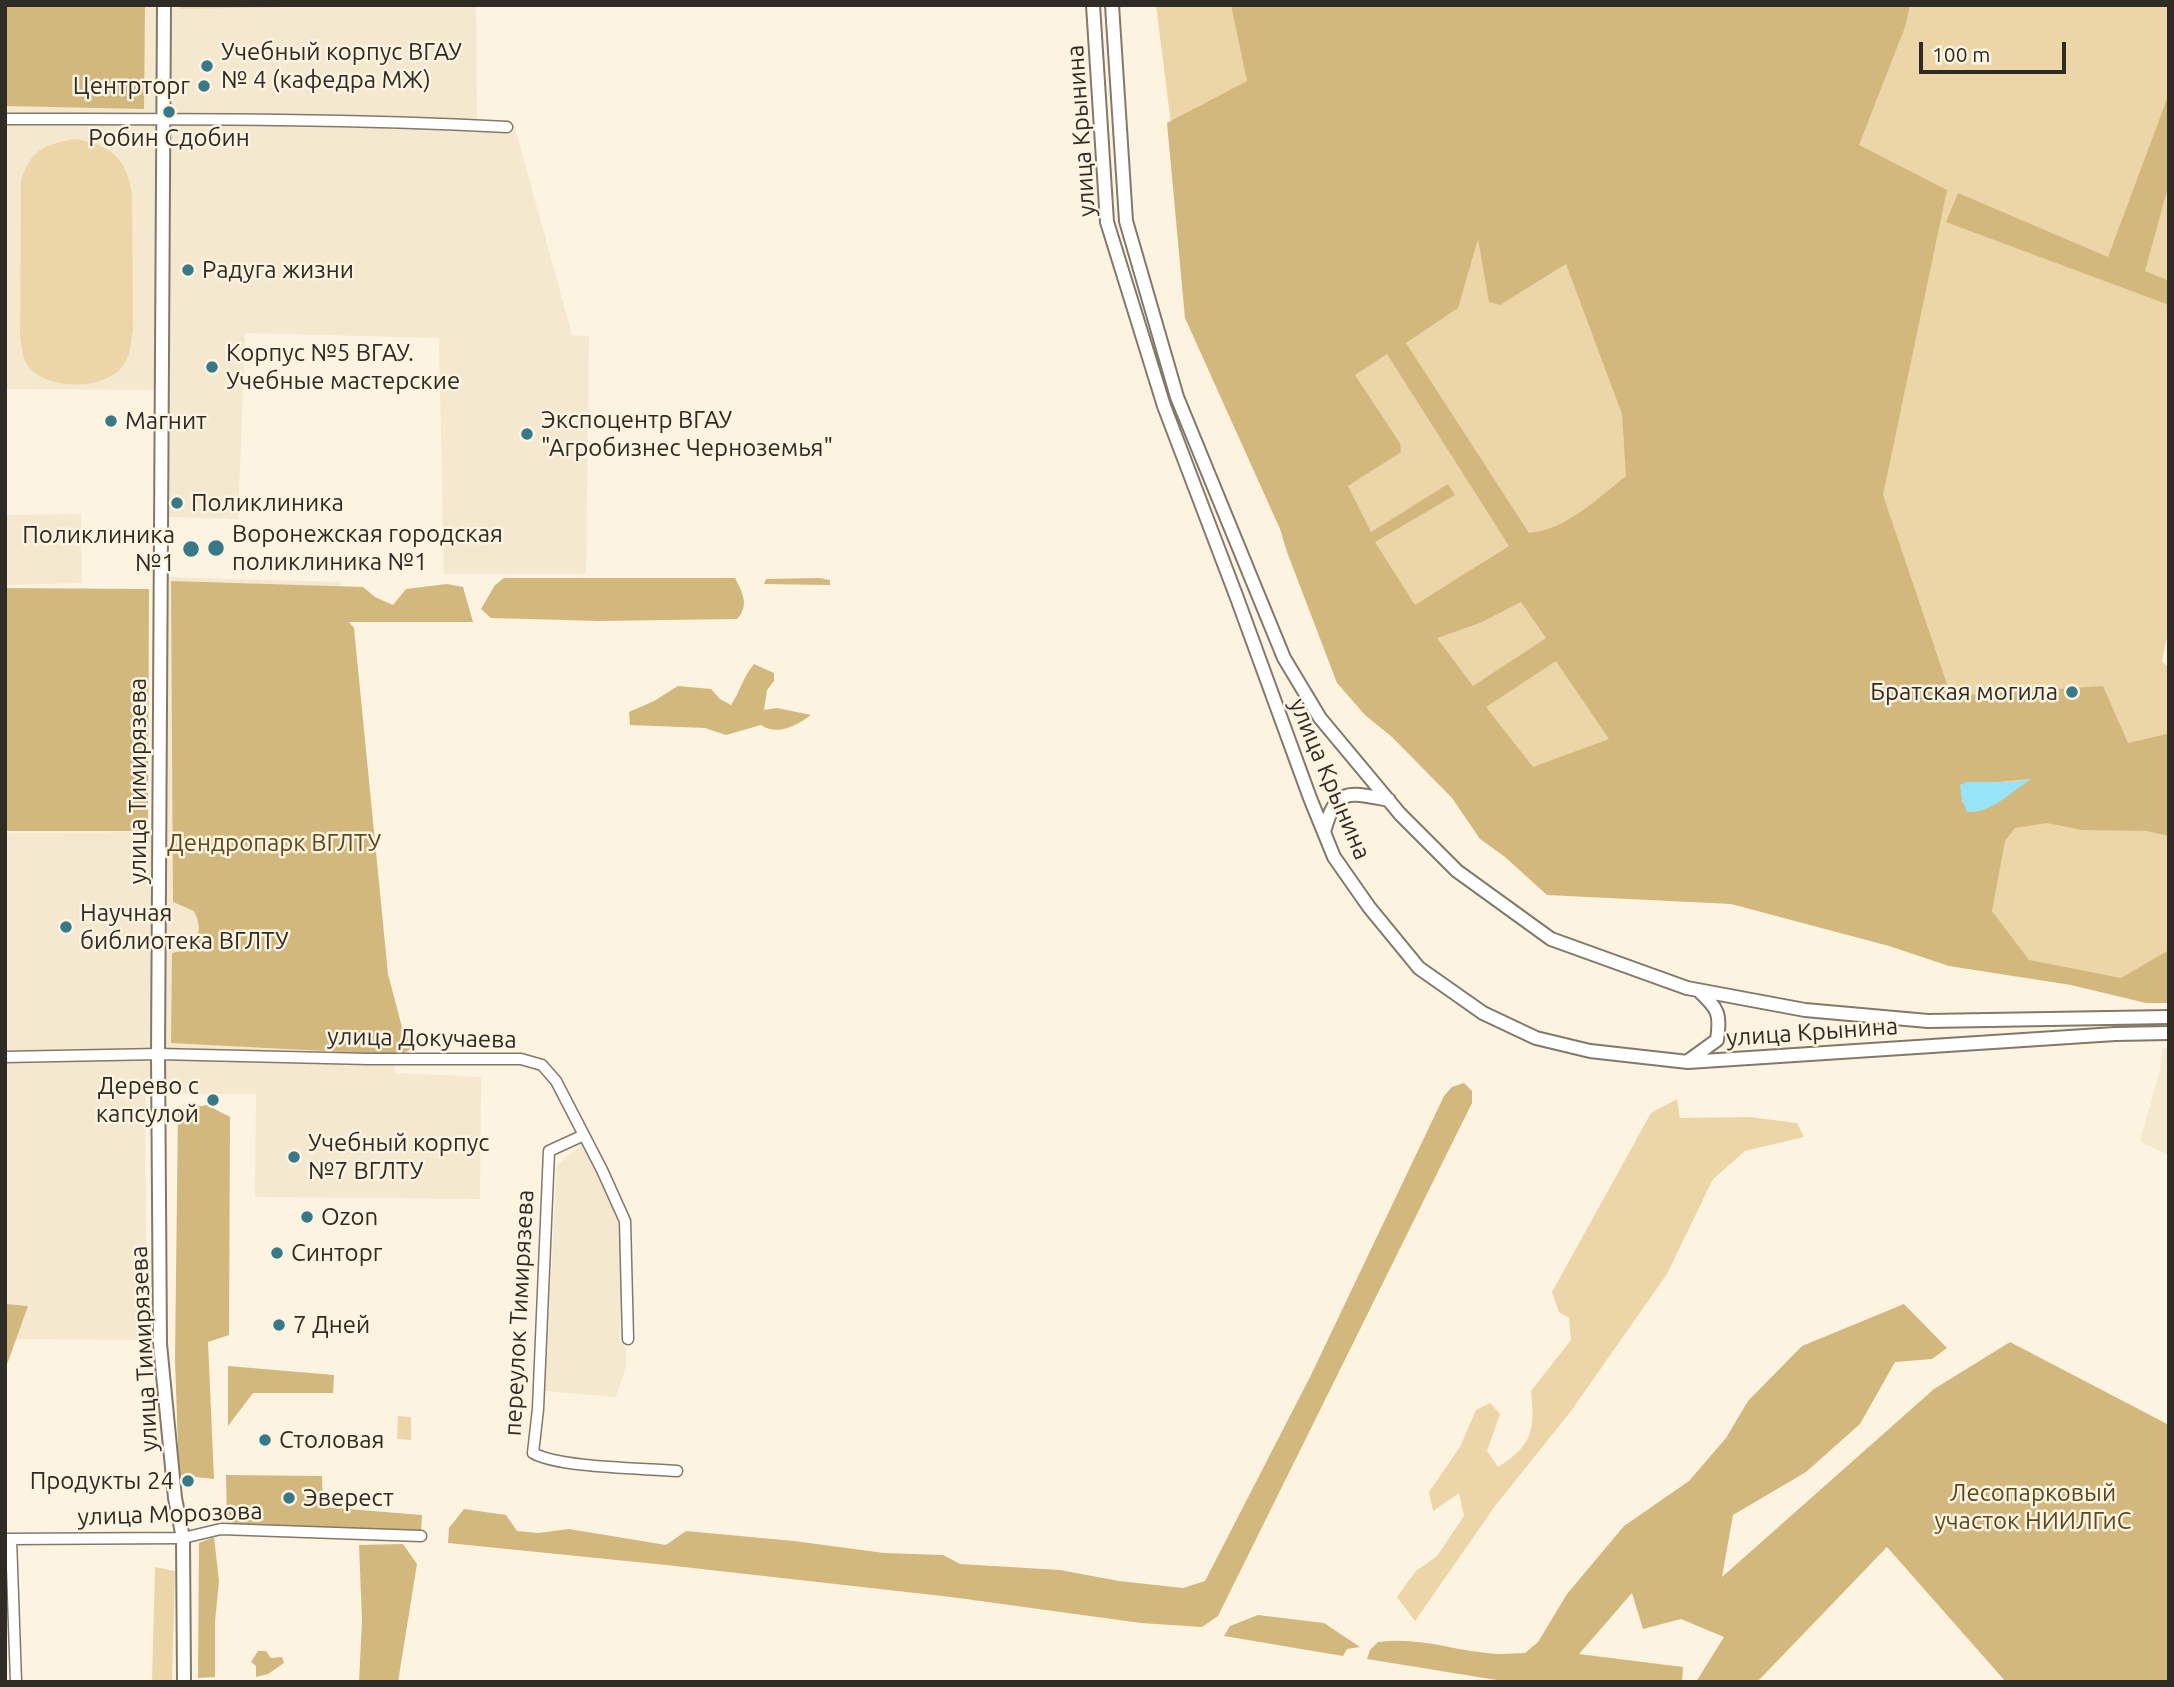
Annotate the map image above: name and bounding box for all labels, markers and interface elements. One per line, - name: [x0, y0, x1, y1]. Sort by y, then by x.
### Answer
- scale bar: [1922, 28, 2069, 72]
- place label: Учебный корпус ВГАУ № 4 (кафедра МЖ): [221, 38, 462, 94]
- text: 100 m: [1932, 42, 1990, 66]
- street label: улица Крынина: [1061, 44, 1101, 218]
- marker: Учебный корпус ВГАУ № 4 (кафедра МЖ): [199, 58, 215, 74]
- place label: Центрторг: [73, 72, 190, 100]
- marker: Центрторг: [196, 78, 212, 94]
- marker: Робин Сдобин: [161, 104, 177, 120]
- place label: Робин Сдобин: [88, 124, 250, 152]
- place label: Радуга жизни: [202, 256, 354, 284]
- marker: Радуга жизни: [180, 262, 196, 278]
- place label: Корпус №5 ВГАУ. Учебные мастерские: [226, 339, 460, 395]
- marker: Корпус №5 ВГАУ. Учебные мастерские: [204, 359, 220, 375]
- place label: Экспоцентр ВГАУ "Агробизнес Черноземья": [541, 406, 833, 462]
- place label: Магнит: [125, 407, 207, 435]
- marker: Магнит: [103, 413, 119, 429]
- marker: Экспоцентр ВГАУ "Агробизнес Черноземья": [519, 426, 535, 442]
- place label: Поликлиника: [191, 489, 344, 517]
- marker: Поликлиника: [169, 495, 185, 511]
- place label: Воронежская городская поликлиника №1: [232, 520, 503, 576]
- place label: Поликлиника №1: [22, 521, 175, 577]
- marker: Воронежская городская поликлиника №1: [206, 538, 226, 558]
- marker: Поликлиника №1: [181, 539, 201, 559]
- street label: улица Тимирязева: [124, 678, 152, 884]
- place label: Братская могила: [1870, 678, 2058, 706]
- marker: Братская могила: [2064, 684, 2080, 700]
- street label: улица Крынина: [1283, 694, 1377, 864]
- park label: Дендропарк ВГЛТУ: [167, 829, 381, 857]
- place label: Научная библиотека ВГЛТУ: [80, 899, 288, 955]
- marker: Научная библиотека ВГЛТУ: [58, 919, 74, 935]
- street label: улица Крынина: [1725, 1012, 1899, 1052]
- street label: улица Докучаева: [327, 1022, 517, 1054]
- place label: Дерево с капсулой: [96, 1072, 199, 1128]
- marker: Дерево с капсулой: [205, 1092, 221, 1108]
- place label: Учебный корпус №7 ВГЛТУ: [308, 1129, 489, 1185]
- marker: Учебный корпус №7 ВГЛТУ: [286, 1149, 302, 1165]
- street label: переулок Тимирязева: [498, 1189, 540, 1437]
- place label: Ozon: [321, 1203, 378, 1231]
- marker: Ozon: [299, 1209, 315, 1225]
- place label: Синторг: [291, 1239, 382, 1267]
- street label: улица Тимирязева: [124, 1245, 164, 1453]
- marker: Синторг: [269, 1245, 285, 1261]
- place label: 7 Дней: [293, 1311, 370, 1339]
- marker: 7 Дней: [271, 1317, 287, 1333]
- place label: Столовая: [279, 1426, 385, 1454]
- marker: Столовая: [257, 1432, 273, 1448]
- place label: Продукты 24: [30, 1467, 174, 1495]
- marker: Продукты 24: [180, 1473, 196, 1489]
- park label: Лесопарковый участок НИИЛГиС: [1934, 1479, 2132, 1535]
- place label: Эверест: [303, 1484, 394, 1512]
- marker: Эверест: [281, 1490, 297, 1506]
- street label: улица Морозова: [77, 1496, 263, 1532]

